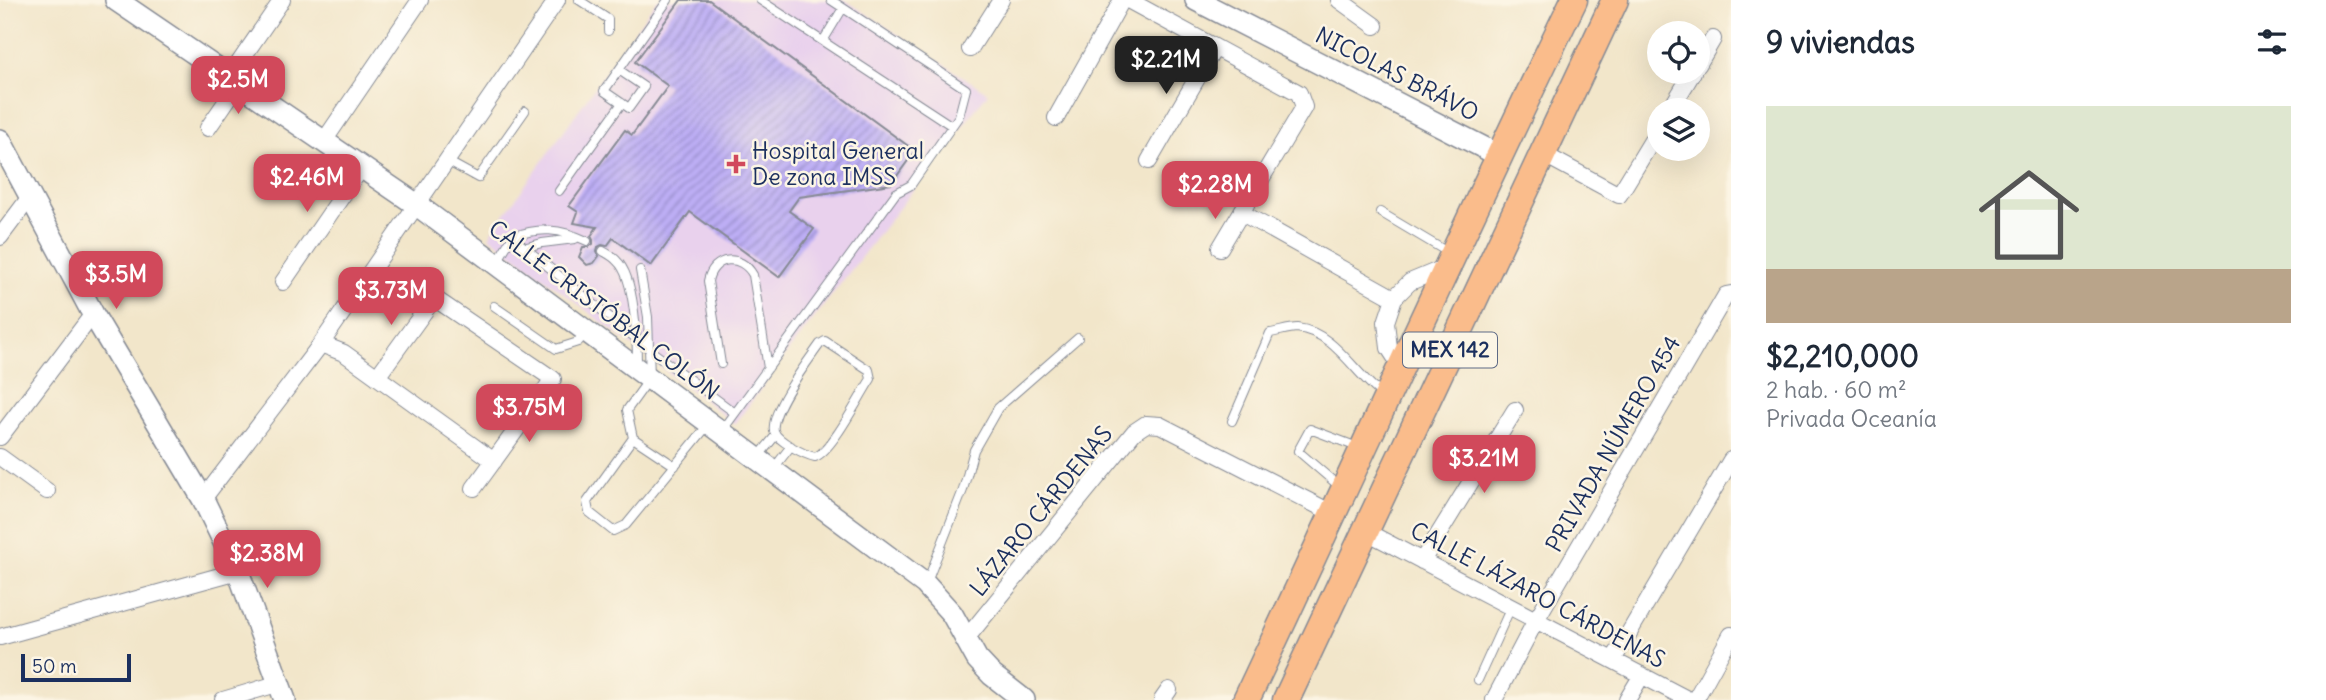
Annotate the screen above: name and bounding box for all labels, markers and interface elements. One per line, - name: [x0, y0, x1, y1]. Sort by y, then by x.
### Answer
- street label: NICOLAS BRÁVO: [1311, 20, 1484, 127]
- map controls: [1647, 21, 1710, 161]
- button: locate: [1647, 21, 1710, 84]
- text: 9 viviendas: [1766, 23, 1915, 61]
- icon: filters: [2253, 23, 2291, 61]
- pin: $2.21M: [1109, 36, 1223, 96]
- text: $2.21M: [1131, 44, 1201, 73]
- pin: $2.5M: [189, 57, 287, 116]
- text: $2.5M: [207, 64, 269, 93]
- button: layers: [1647, 98, 1710, 161]
- place label: Hospital General De zona IMSS: [752, 136, 924, 191]
- icon: home: [1966, 152, 2092, 278]
- pin: $2.46M: [250, 154, 364, 214]
- marker: Hospital General De zona IMSS: [726, 154, 746, 174]
- text: $2.46M: [270, 162, 344, 191]
- pin: $2.28M: [1158, 162, 1272, 221]
- text: $2.28M: [1178, 169, 1252, 198]
- street label: CALLE CRISTÓBAL COLÓN: [483, 213, 725, 406]
- pin: $3.5M: [67, 252, 165, 311]
- text: $3.5M: [85, 259, 147, 288]
- pin: $3.73M: [334, 268, 448, 327]
- text: $3.73M: [354, 275, 428, 304]
- street label: PRIVADA NÚMERO 454: [1539, 330, 1686, 557]
- road number: MEX 142: [1403, 332, 1497, 368]
- text: $2,210,000: [1766, 337, 1919, 375]
- text: 2 hab. · 60 m²: [1766, 375, 1907, 404]
- pin: $3.75M: [472, 384, 586, 444]
- text: $3.75M: [492, 392, 566, 421]
- text: Privada Oceanía: [1766, 404, 1937, 433]
- street label: LÁZARO CÁRDENAS: [963, 420, 1118, 602]
- pin: $3.21M: [1427, 435, 1541, 495]
- text: $3.21M: [1449, 443, 1519, 472]
- street label: CALLE LÁZARO CÁRDENAS: [1406, 515, 1671, 674]
- pin: $2.38M: [210, 530, 324, 590]
- text: $2.38M: [229, 538, 305, 567]
- scale bar: [21, 651, 131, 683]
- text: 50 m: [32, 654, 77, 678]

